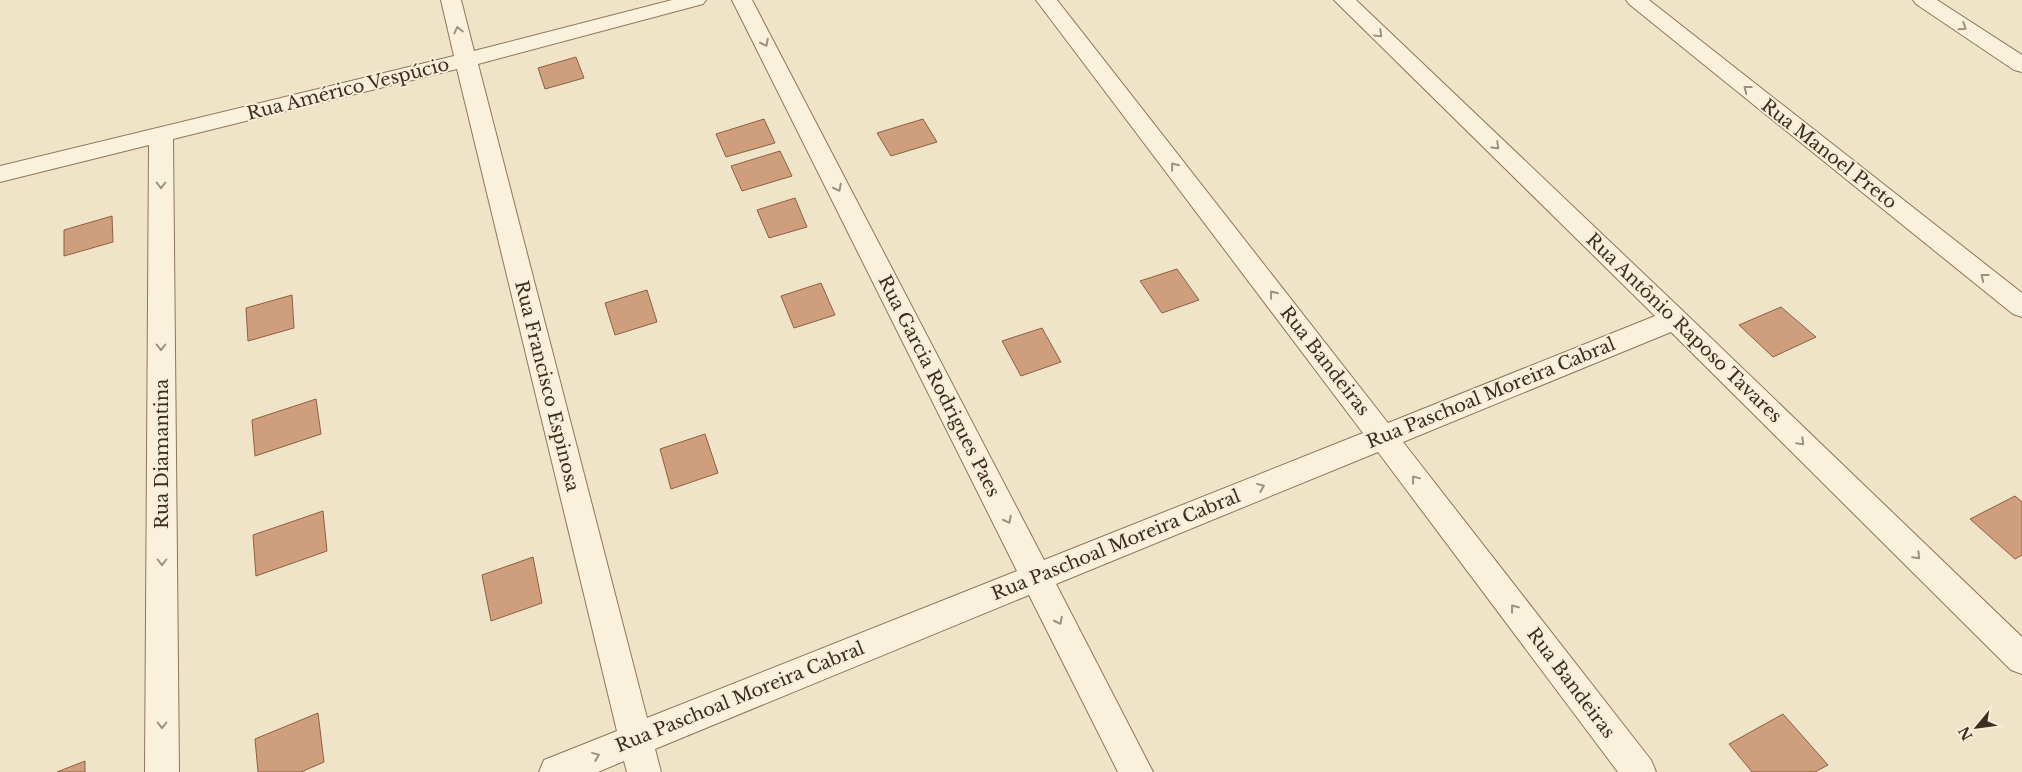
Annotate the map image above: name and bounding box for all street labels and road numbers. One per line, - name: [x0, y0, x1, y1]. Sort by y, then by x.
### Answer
- street label: Rua Américo Vespúcio: [245, 53, 451, 125]
- street label: Rua Manoel Preto: [1757, 94, 1901, 214]
- street label: Rua Antônio Raposo Tavares: [1582, 229, 1786, 427]
- street label: Rua Garcia Rodrigues Paes: [873, 272, 1005, 500]
- street label: Rua Francisco Espinosa: [510, 278, 584, 494]
- street label: Rua Bandeiras: [1275, 302, 1375, 420]
- street label: Rua Paschoal Moreira Cabral: [1363, 333, 1619, 453]
- street label: Rua Diamantina: [151, 379, 173, 529]
- street label: Rua Paschoal Moreira Cabral: [988, 485, 1244, 605]
- street label: Rua Bandeiras: [1522, 623, 1620, 743]
- street label: Rua Paschoal Moreira Cabral: [612, 637, 868, 757]

